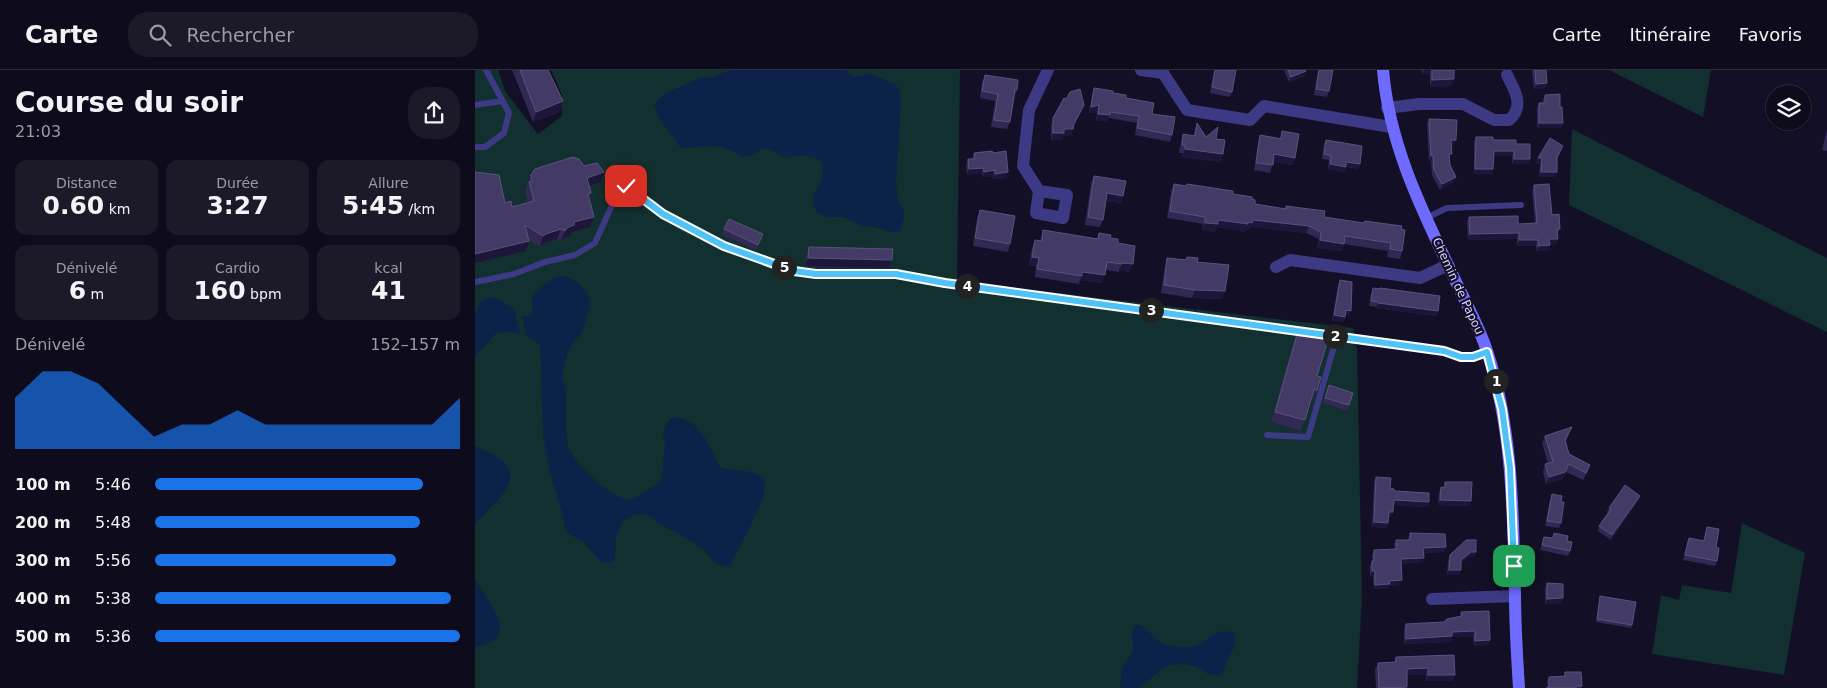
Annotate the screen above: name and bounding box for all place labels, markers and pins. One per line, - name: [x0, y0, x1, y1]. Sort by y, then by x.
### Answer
- pin: [605, 165, 647, 207]
- pin: 5: [771, 254, 797, 280]
- pin: 4: [955, 274, 979, 298]
- pin: 3: [1139, 298, 1163, 322]
- pin: 2: [1323, 324, 1347, 348]
- pin: 1: [1483, 368, 1509, 394]
- pin: [1493, 545, 1535, 587]

